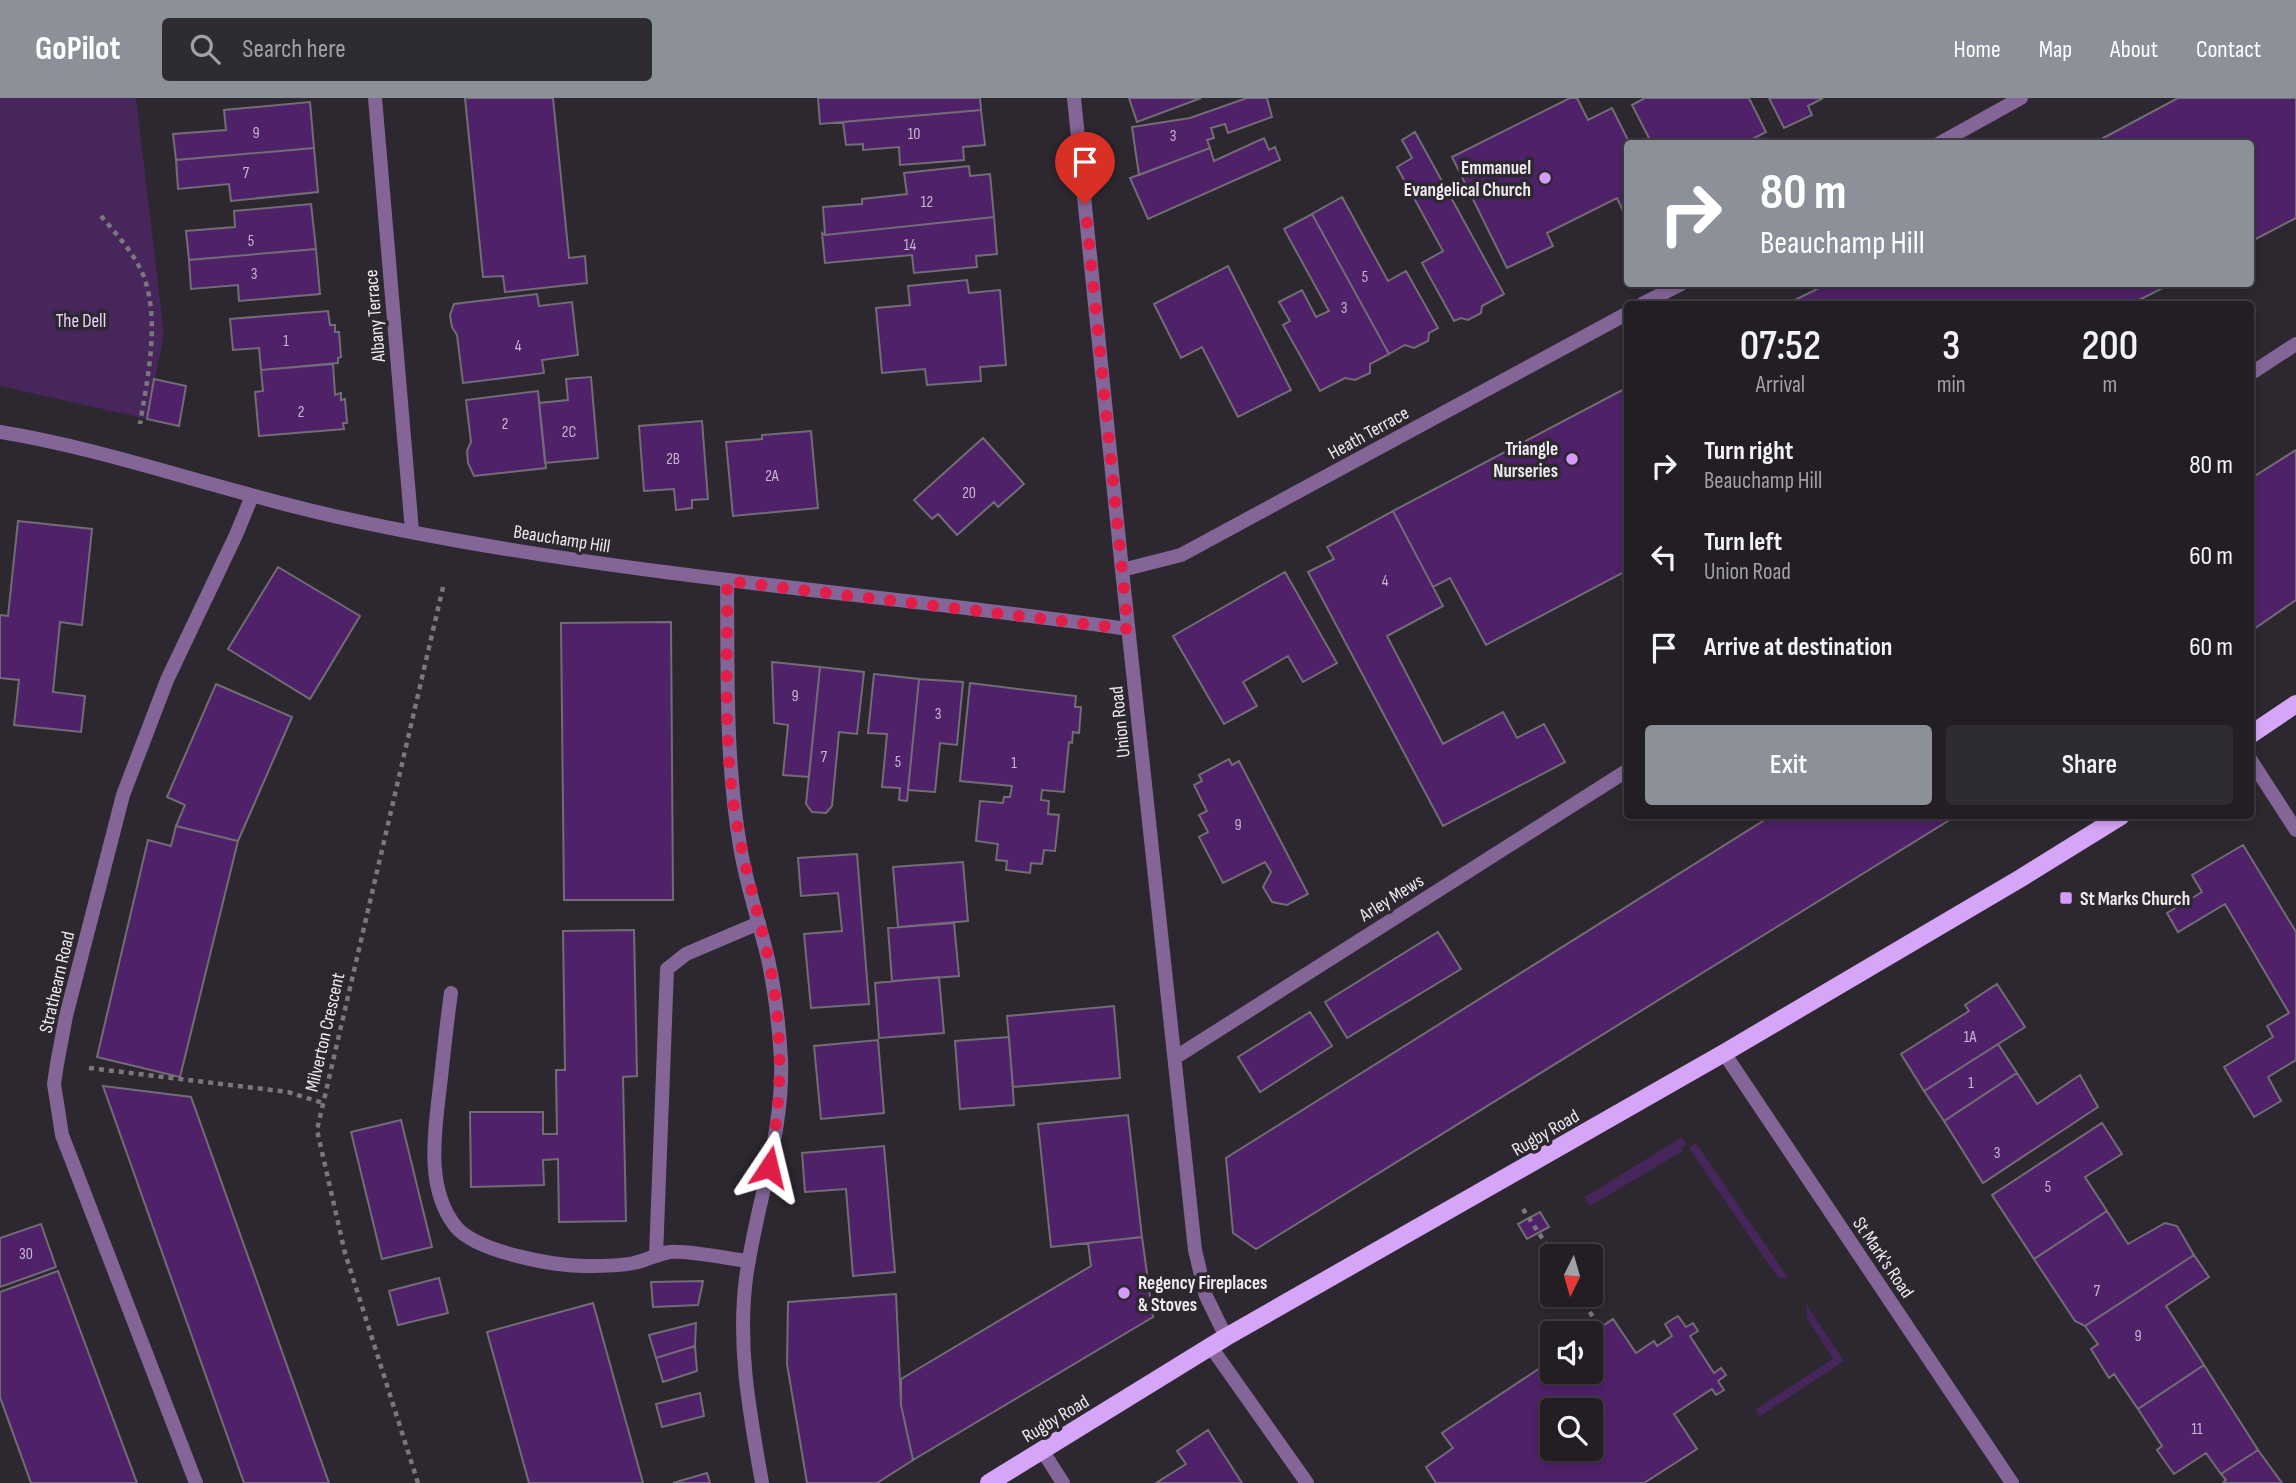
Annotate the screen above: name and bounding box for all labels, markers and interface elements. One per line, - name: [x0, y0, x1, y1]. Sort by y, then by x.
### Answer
- search box: [162, 18, 652, 81]
- text: GoPilot: [35, 29, 120, 69]
- icon: search: [186, 30, 224, 68]
- text: Search here: [242, 34, 346, 65]
- text: Home: [1953, 35, 2001, 64]
- text: Map: [2039, 35, 2072, 64]
- text: About: [2110, 35, 2158, 64]
- text: Contact: [2196, 35, 2261, 64]
- house number: 9: [252, 124, 260, 143]
- house number: 10: [908, 125, 920, 144]
- house number: 3: [1170, 127, 1176, 146]
- pin: [1055, 132, 1115, 204]
- icon: arrive: [1066, 143, 1104, 181]
- place label: Emmanuel Evangelical Church: [1404, 157, 1531, 202]
- house number: 7: [243, 164, 250, 183]
- text: 80 m: [1760, 164, 1847, 223]
- icon: right: [1645, 168, 1736, 259]
- marker: Emmanuel Evangelical Church: [1537, 170, 1553, 186]
- house number: 12: [921, 193, 933, 212]
- text: Beauchamp Hill: [1760, 224, 1925, 263]
- house number: 5: [248, 232, 254, 251]
- house number: 14: [904, 236, 916, 255]
- house number: 3: [251, 265, 257, 284]
- house number: 5: [1362, 268, 1368, 287]
- street label: Albany Terrace: [360, 269, 391, 364]
- house number: 3: [1341, 299, 1347, 318]
- park label: The Dell: [56, 310, 106, 333]
- text: 07:52: [1740, 321, 1821, 372]
- text: 3: [1942, 321, 1960, 372]
- text: 200: [2081, 321, 2138, 372]
- house number: 1: [283, 332, 289, 351]
- house number: 4: [515, 337, 522, 356]
- text: Arrival: [1756, 371, 1805, 399]
- text: min: [1937, 371, 1966, 399]
- text: m: [2102, 371, 2117, 399]
- street label: Heath Terrace: [1324, 402, 1413, 465]
- house number: 2: [298, 403, 304, 422]
- house number: 2: [502, 415, 508, 434]
- house number: 2C: [562, 423, 576, 442]
- text: Turn right: [1704, 436, 1793, 467]
- place label: Triangle Nurseries: [1493, 438, 1558, 483]
- icon: right: [1645, 447, 1683, 485]
- house number: 2B: [666, 450, 680, 469]
- text: 80 m: [2189, 450, 2233, 481]
- marker: Triangle Nurseries: [1564, 451, 1580, 467]
- house number: 2A: [765, 467, 779, 486]
- text: Beauchamp Hill: [1704, 467, 1822, 495]
- house number: 20: [962, 484, 976, 503]
- street label: Beauchamp Hill: [512, 520, 612, 558]
- text: Turn left: [1704, 527, 1782, 558]
- icon: left: [1645, 538, 1683, 576]
- text: 60 m: [2189, 541, 2233, 572]
- text: Union Road: [1704, 558, 1791, 586]
- house number: 4: [1382, 572, 1389, 591]
- icon: arrive: [1645, 629, 1683, 667]
- text: Arrive at destination: [1704, 632, 1892, 663]
- text: 60 m: [2189, 632, 2233, 663]
- street label: Union Road: [1105, 685, 1136, 759]
- house number: 9: [791, 687, 799, 706]
- house number: 3: [935, 705, 941, 724]
- button: Exit: [1645, 725, 1932, 805]
- button: Share: [1946, 725, 2233, 805]
- house number: 7: [821, 748, 828, 767]
- house number: 5: [895, 753, 901, 772]
- house number: 1: [1011, 754, 1017, 773]
- house number: 9: [1234, 816, 1242, 835]
- street label: Arley Mews: [1354, 869, 1428, 928]
- place label: St Marks Church: [2080, 888, 2190, 911]
- marker: St Marks Church: [2058, 890, 2074, 906]
- street label: Strathearn Road: [35, 929, 80, 1035]
- street label: Milverton Crescent: [301, 970, 350, 1094]
- house number: 1A: [1964, 1028, 1976, 1047]
- house number: 1: [1968, 1074, 1974, 1093]
- street label: Rugby Road: [1508, 1105, 1584, 1162]
- position arrow: [732, 1130, 806, 1204]
- house number: 3: [1994, 1144, 2000, 1163]
- house number: 5: [2045, 1178, 2051, 1197]
- street label: St Mark's Road: [1847, 1213, 1918, 1303]
- north arrow: [1540, 1244, 1603, 1307]
- map controls: [1540, 1244, 1603, 1461]
- house number: 30: [19, 1245, 33, 1264]
- place label: Regency Fireplaces & Stoves: [1138, 1272, 1267, 1317]
- house number: 7: [2094, 1282, 2101, 1301]
- marker: Regency Fireplaces & Stoves: [1116, 1285, 1132, 1301]
- button: sound: [1540, 1321, 1603, 1384]
- house number: 9: [2134, 1327, 2142, 1346]
- street label: Rugby Road: [1018, 1390, 1093, 1448]
- button: search: [1540, 1398, 1603, 1461]
- house number: 11: [2191, 1420, 2203, 1439]

